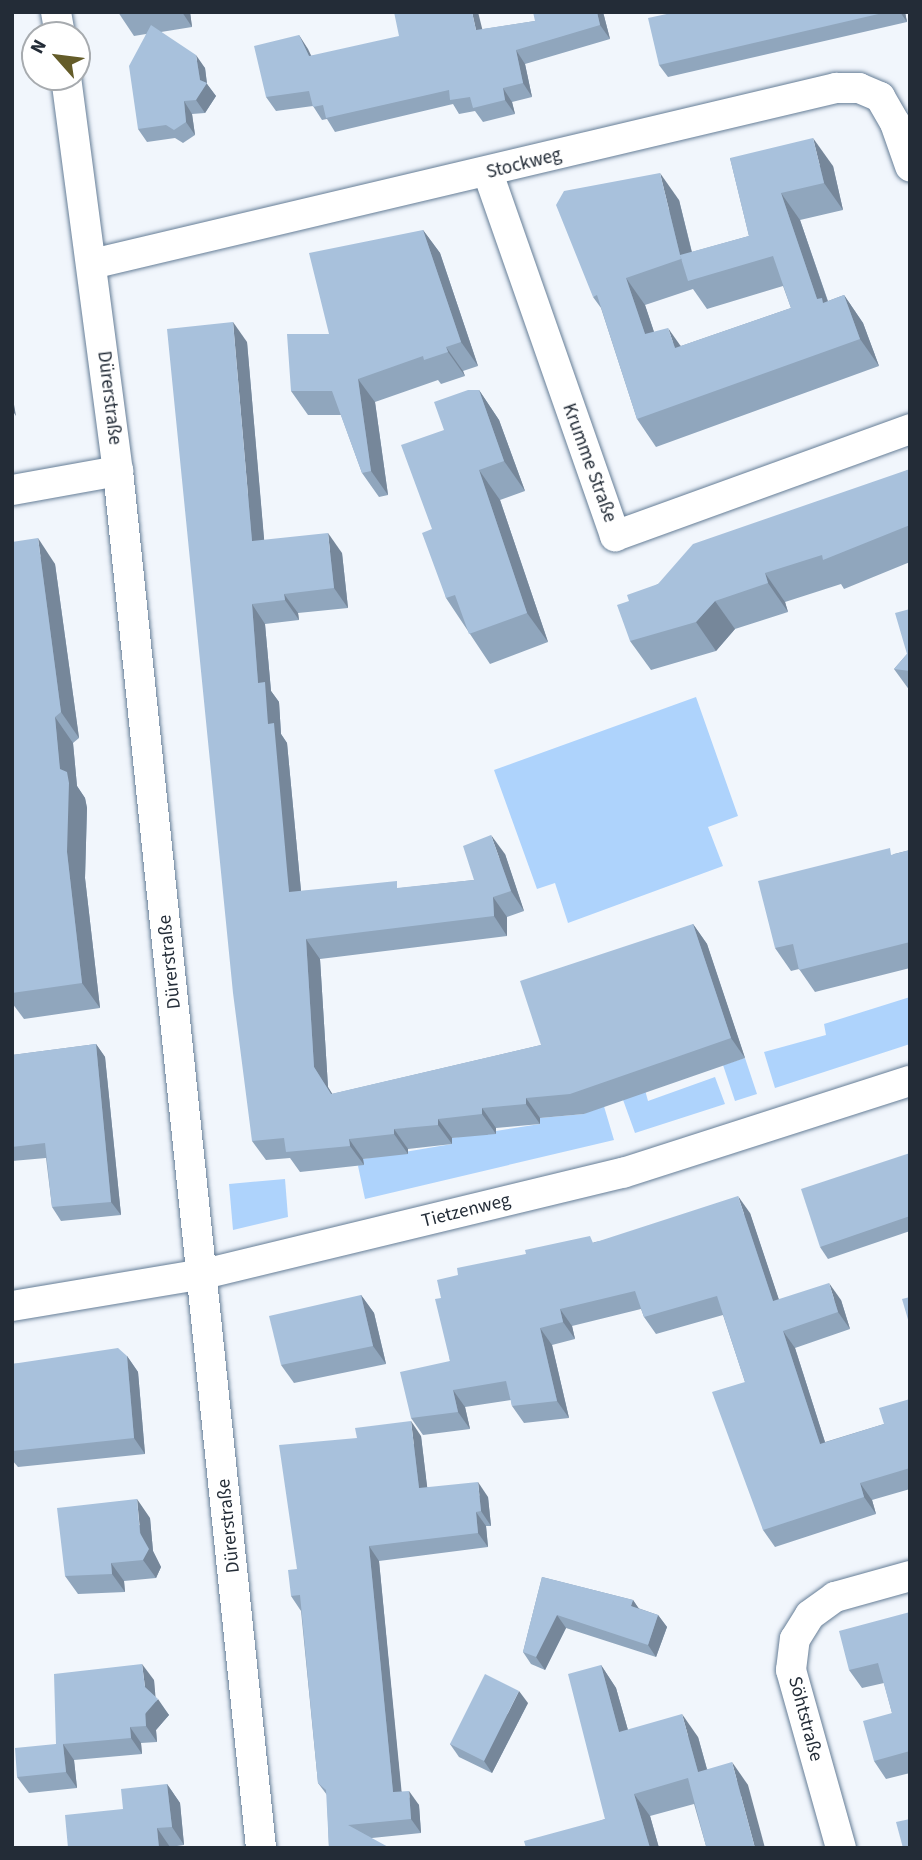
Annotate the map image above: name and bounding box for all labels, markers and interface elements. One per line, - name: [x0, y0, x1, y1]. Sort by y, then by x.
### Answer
- north arrow: [21, 21, 91, 91]
- text: N: [24, 35, 54, 59]
- street label: Stockweg: [484, 144, 564, 184]
- street label: Dürerstraße: [92, 350, 126, 446]
- street label: Krumme Straße: [557, 400, 621, 526]
- street label: Dürerstraße: [154, 914, 186, 1010]
- street label: Tietzenweg: [419, 1189, 513, 1233]
- street label: Dürerstraße: [213, 1478, 245, 1574]
- street label: Söhtstraße: [783, 1674, 827, 1764]

